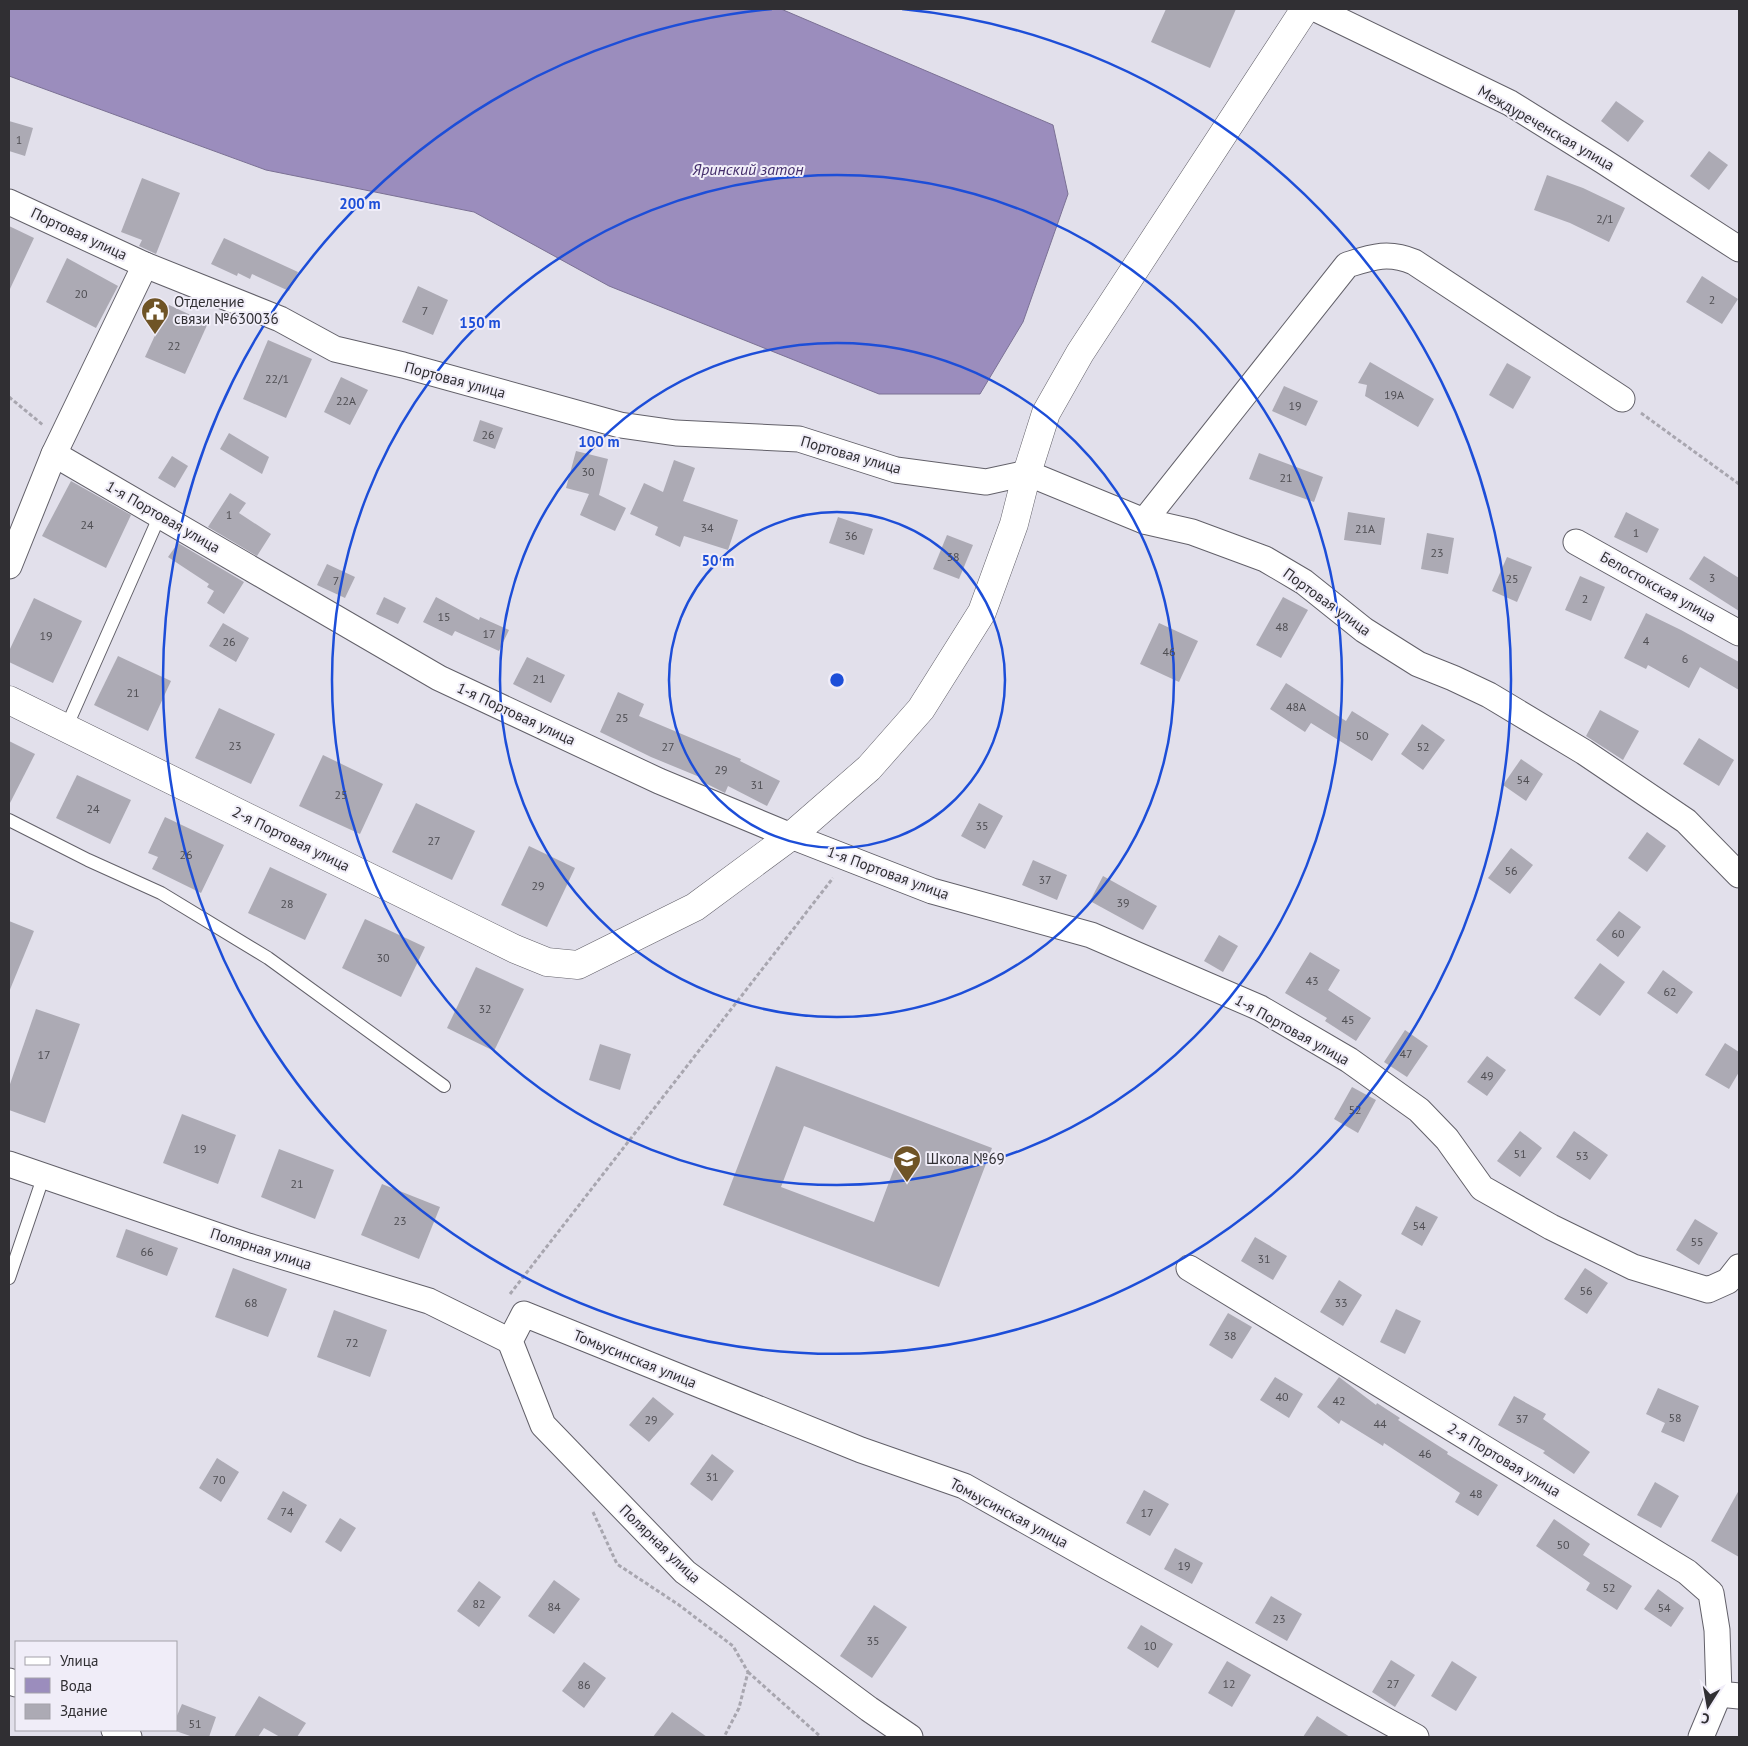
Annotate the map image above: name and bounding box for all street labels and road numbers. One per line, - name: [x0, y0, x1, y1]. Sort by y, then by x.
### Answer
- street label: Междуреченская улица: [1475, 81, 1618, 174]
- street label: Портовая улица: [28, 203, 130, 264]
- street label: Портовая улица: [403, 357, 508, 402]
- street label: Портовая улица: [799, 431, 904, 478]
- street label: 1-я Портовая улица: [103, 476, 224, 557]
- street label: Белостокская улица: [1597, 547, 1719, 626]
- street label: Портовая улица: [1280, 563, 1375, 640]
- street label: 1-я Портовая улица: [454, 678, 578, 749]
- street label: 2-я Портовая улица: [229, 802, 353, 875]
- street label: 1-я Портовая улица: [825, 842, 952, 903]
- street label: 1-я Портовая улица: [1231, 990, 1353, 1069]
- street label: Полярная улица: [208, 1223, 314, 1274]
- street label: Томьусинская улица: [571, 1325, 700, 1392]
- street label: 2-я Портовая улица: [1444, 1418, 1564, 1501]
- street label: Томьусинская улица: [947, 1473, 1072, 1552]
- street label: Полярная улица: [616, 1500, 705, 1587]

